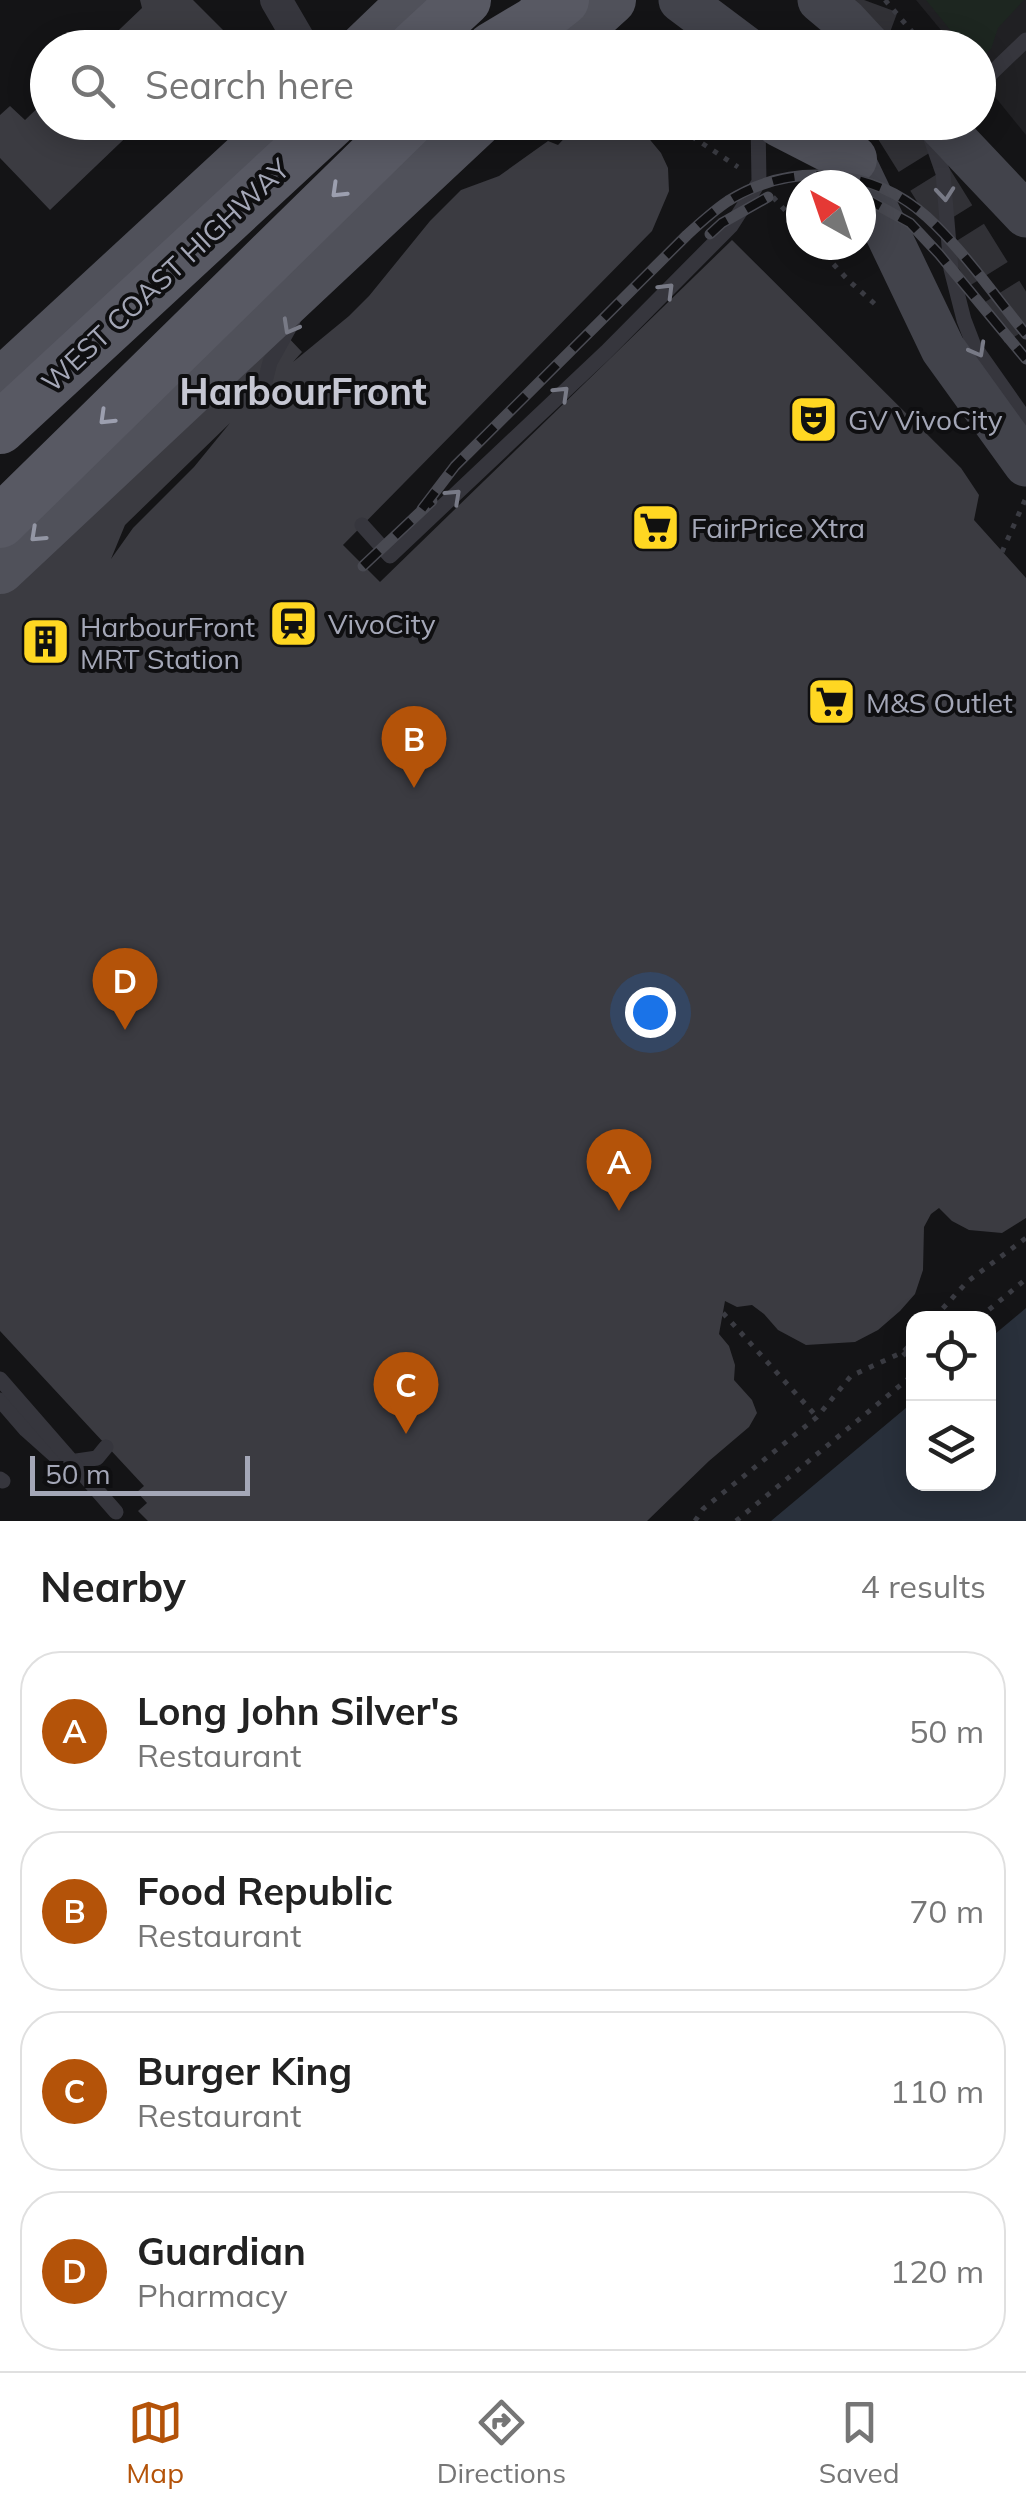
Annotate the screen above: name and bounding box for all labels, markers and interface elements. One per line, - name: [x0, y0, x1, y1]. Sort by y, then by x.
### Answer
- search box: [30, 30, 996, 140]
- icon: search: [65, 58, 120, 113]
- text: Search here: [145, 61, 354, 109]
- street label: WEST COAST HIGHWAY: [34, 150, 297, 399]
- north arrow: [786, 170, 876, 260]
- one-way arrow: [332, 179, 350, 197]
- one-way arrow: [934, 187, 955, 203]
- one-way arrow: [656, 284, 674, 302]
- one-way arrow: [282, 316, 302, 334]
- one-way arrow: [965, 339, 985, 357]
- district label: HarbourFront: [179, 367, 427, 415]
- one-way arrow: [551, 387, 569, 405]
- theatre icon: GV VivoCity: [787, 393, 839, 445]
- place label: GV VivoCity: [848, 402, 1003, 437]
- one-way arrow: [100, 406, 118, 424]
- one-way arrow: [442, 490, 461, 508]
- supermarket icon: FairPrice Xtra: [630, 501, 682, 553]
- place label: FairPrice Xtra: [691, 510, 865, 545]
- one-way arrow: [30, 523, 49, 541]
- station icon: VivoCity: [267, 597, 319, 649]
- place label: VivoCity: [328, 606, 436, 641]
- place label: HarbourFront MRT Station: [80, 609, 255, 676]
- building icon: HarbourFront MRT Station: [19, 616, 71, 668]
- supermarket icon: M&S Outlet: [805, 676, 857, 728]
- place label: M&S Outlet: [866, 685, 1013, 720]
- pin: B: [382, 706, 446, 788]
- pin: D: [92, 948, 158, 1030]
- your location: [625, 987, 676, 1038]
- pin: A: [586, 1128, 652, 1211]
- map controls: [906, 1311, 996, 1491]
- button: locate: [906, 1311, 996, 1401]
- pin: C: [374, 1352, 438, 1434]
- button: layers: [906, 1401, 996, 1491]
- scale bar: [30, 1451, 250, 1496]
- text: 50 m: [45, 1456, 111, 1491]
- text: Nearby: [40, 1560, 186, 1613]
- text: 4 results: [861, 1566, 986, 1606]
- text: Long John Silver's: [137, 1687, 459, 1735]
- text: A: [62, 1711, 87, 1751]
- text: 50 m: [909, 1711, 984, 1751]
- text: Restaurant: [137, 1735, 301, 1775]
- text: Food Republic: [137, 1867, 393, 1915]
- text: B: [63, 1891, 86, 1931]
- text: 70 m: [909, 1891, 984, 1931]
- text: Restaurant: [137, 1915, 301, 1955]
- text: Burger King: [137, 2047, 352, 2095]
- text: C: [64, 2071, 85, 2111]
- text: 110 m: [890, 2071, 984, 2111]
- text: Restaurant: [137, 2095, 301, 2135]
- text: Guardian: [137, 2227, 306, 2275]
- text: D: [62, 2251, 87, 2291]
- text: 120 m: [890, 2251, 984, 2291]
- text: Pharmacy: [137, 2275, 288, 2315]
- tab: Map: [126, 2395, 184, 2490]
- tab: Directions: [437, 2395, 566, 2490]
- tab: Saved: [819, 2395, 900, 2490]

